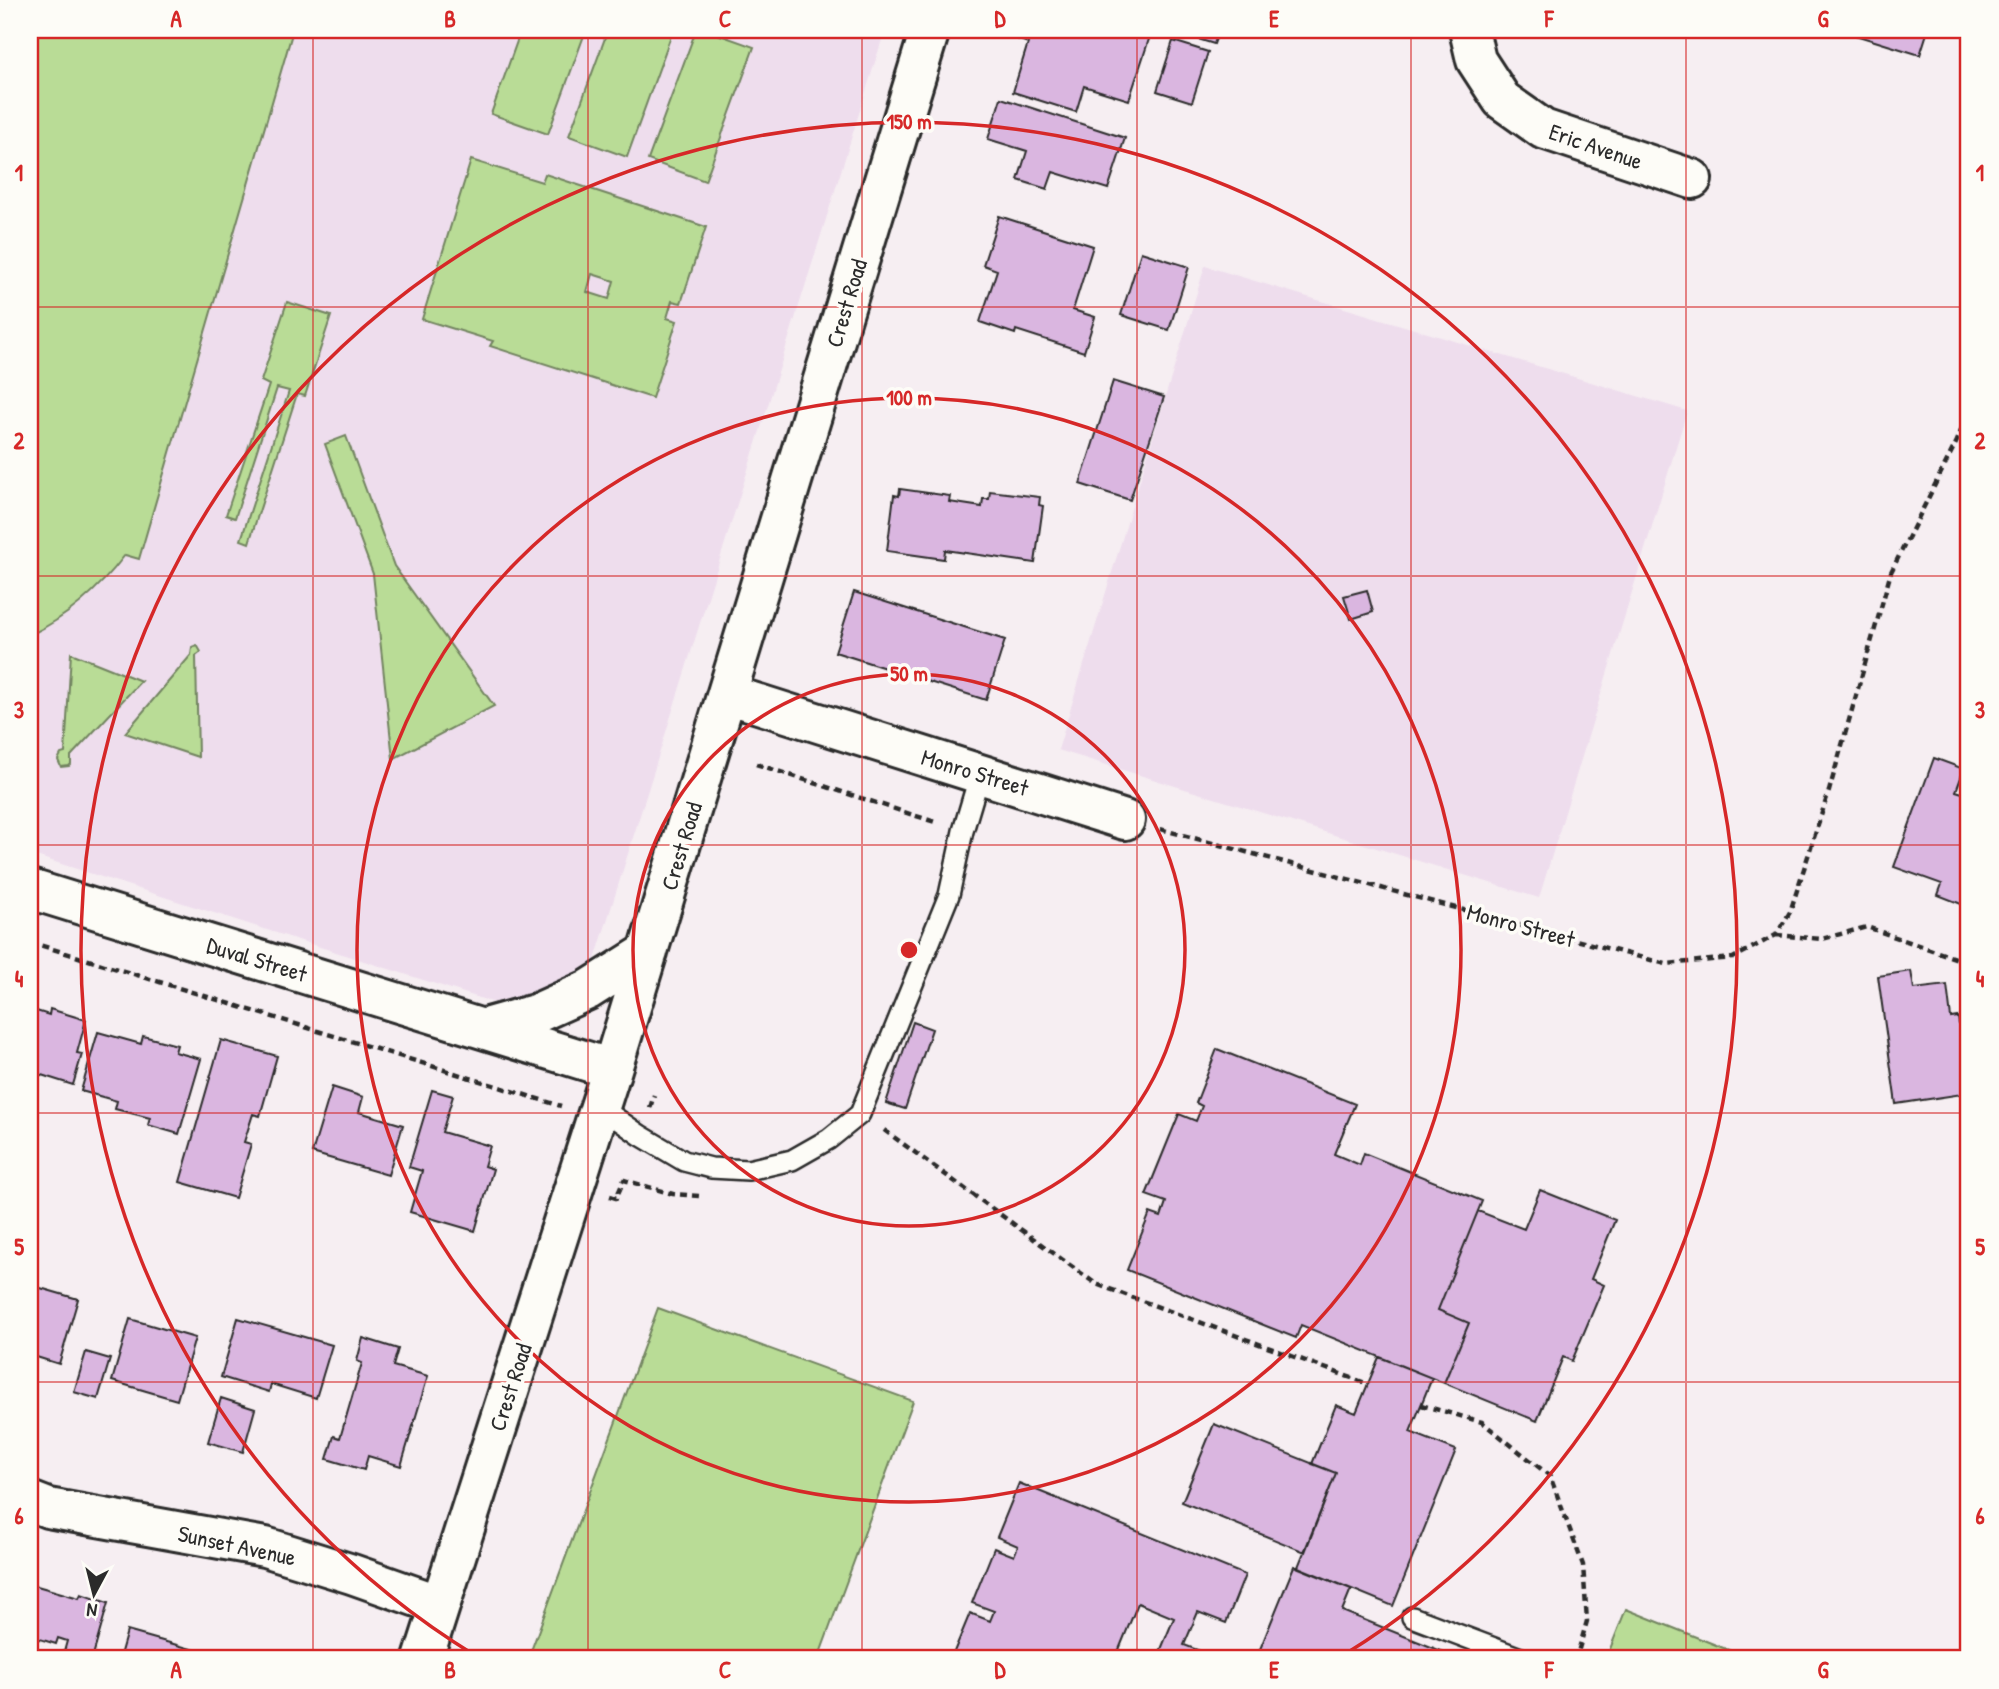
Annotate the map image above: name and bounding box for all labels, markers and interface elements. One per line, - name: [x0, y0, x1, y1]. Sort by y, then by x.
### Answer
- text: A: [170, 3, 182, 34]
- text: B: [444, 3, 456, 34]
- text: C: [719, 3, 731, 34]
- text: D: [995, 3, 1007, 34]
- text: E: [1269, 3, 1280, 34]
- text: F: [1544, 3, 1555, 34]
- text: G: [1817, 3, 1829, 34]
- text: 150 m: [886, 107, 932, 136]
- street label: Eric Avenue: [1545, 116, 1647, 176]
- text: 1: [15, 157, 23, 188]
- text: 1: [1976, 157, 1984, 188]
- street label: Crest Road: [818, 255, 874, 351]
- text: 100 m: [886, 383, 932, 412]
- text: 2: [14, 425, 25, 456]
- text: 2: [1975, 425, 1986, 456]
- text: 50 m: [890, 659, 928, 688]
- text: 3: [14, 694, 24, 725]
- text: 3: [1975, 694, 1985, 725]
- street label: Monro Street: [918, 741, 1033, 803]
- street label: Crest Road: [653, 798, 709, 894]
- street label: Monro Street: [1464, 896, 1579, 955]
- street label: Duval Street: [203, 929, 312, 989]
- centre of rings: [897, 938, 921, 962]
- text: 4: [15, 963, 24, 994]
- text: 4: [1976, 963, 1985, 994]
- text: 5: [14, 1231, 24, 1262]
- text: 5: [1975, 1231, 1985, 1262]
- street label: Crest Road: [481, 1339, 539, 1435]
- text: 6: [14, 1500, 24, 1531]
- text: 6: [1975, 1500, 1985, 1531]
- street label: Sunset Avenue: [175, 1517, 299, 1573]
- north arrow: [60, 1560, 130, 1630]
- text: N: [85, 1597, 99, 1624]
- text: A: [170, 1654, 182, 1685]
- text: B: [444, 1654, 456, 1685]
- text: C: [719, 1654, 731, 1685]
- text: D: [995, 1654, 1007, 1685]
- text: E: [1269, 1654, 1280, 1685]
- text: F: [1544, 1654, 1555, 1685]
- text: G: [1817, 1654, 1829, 1685]

